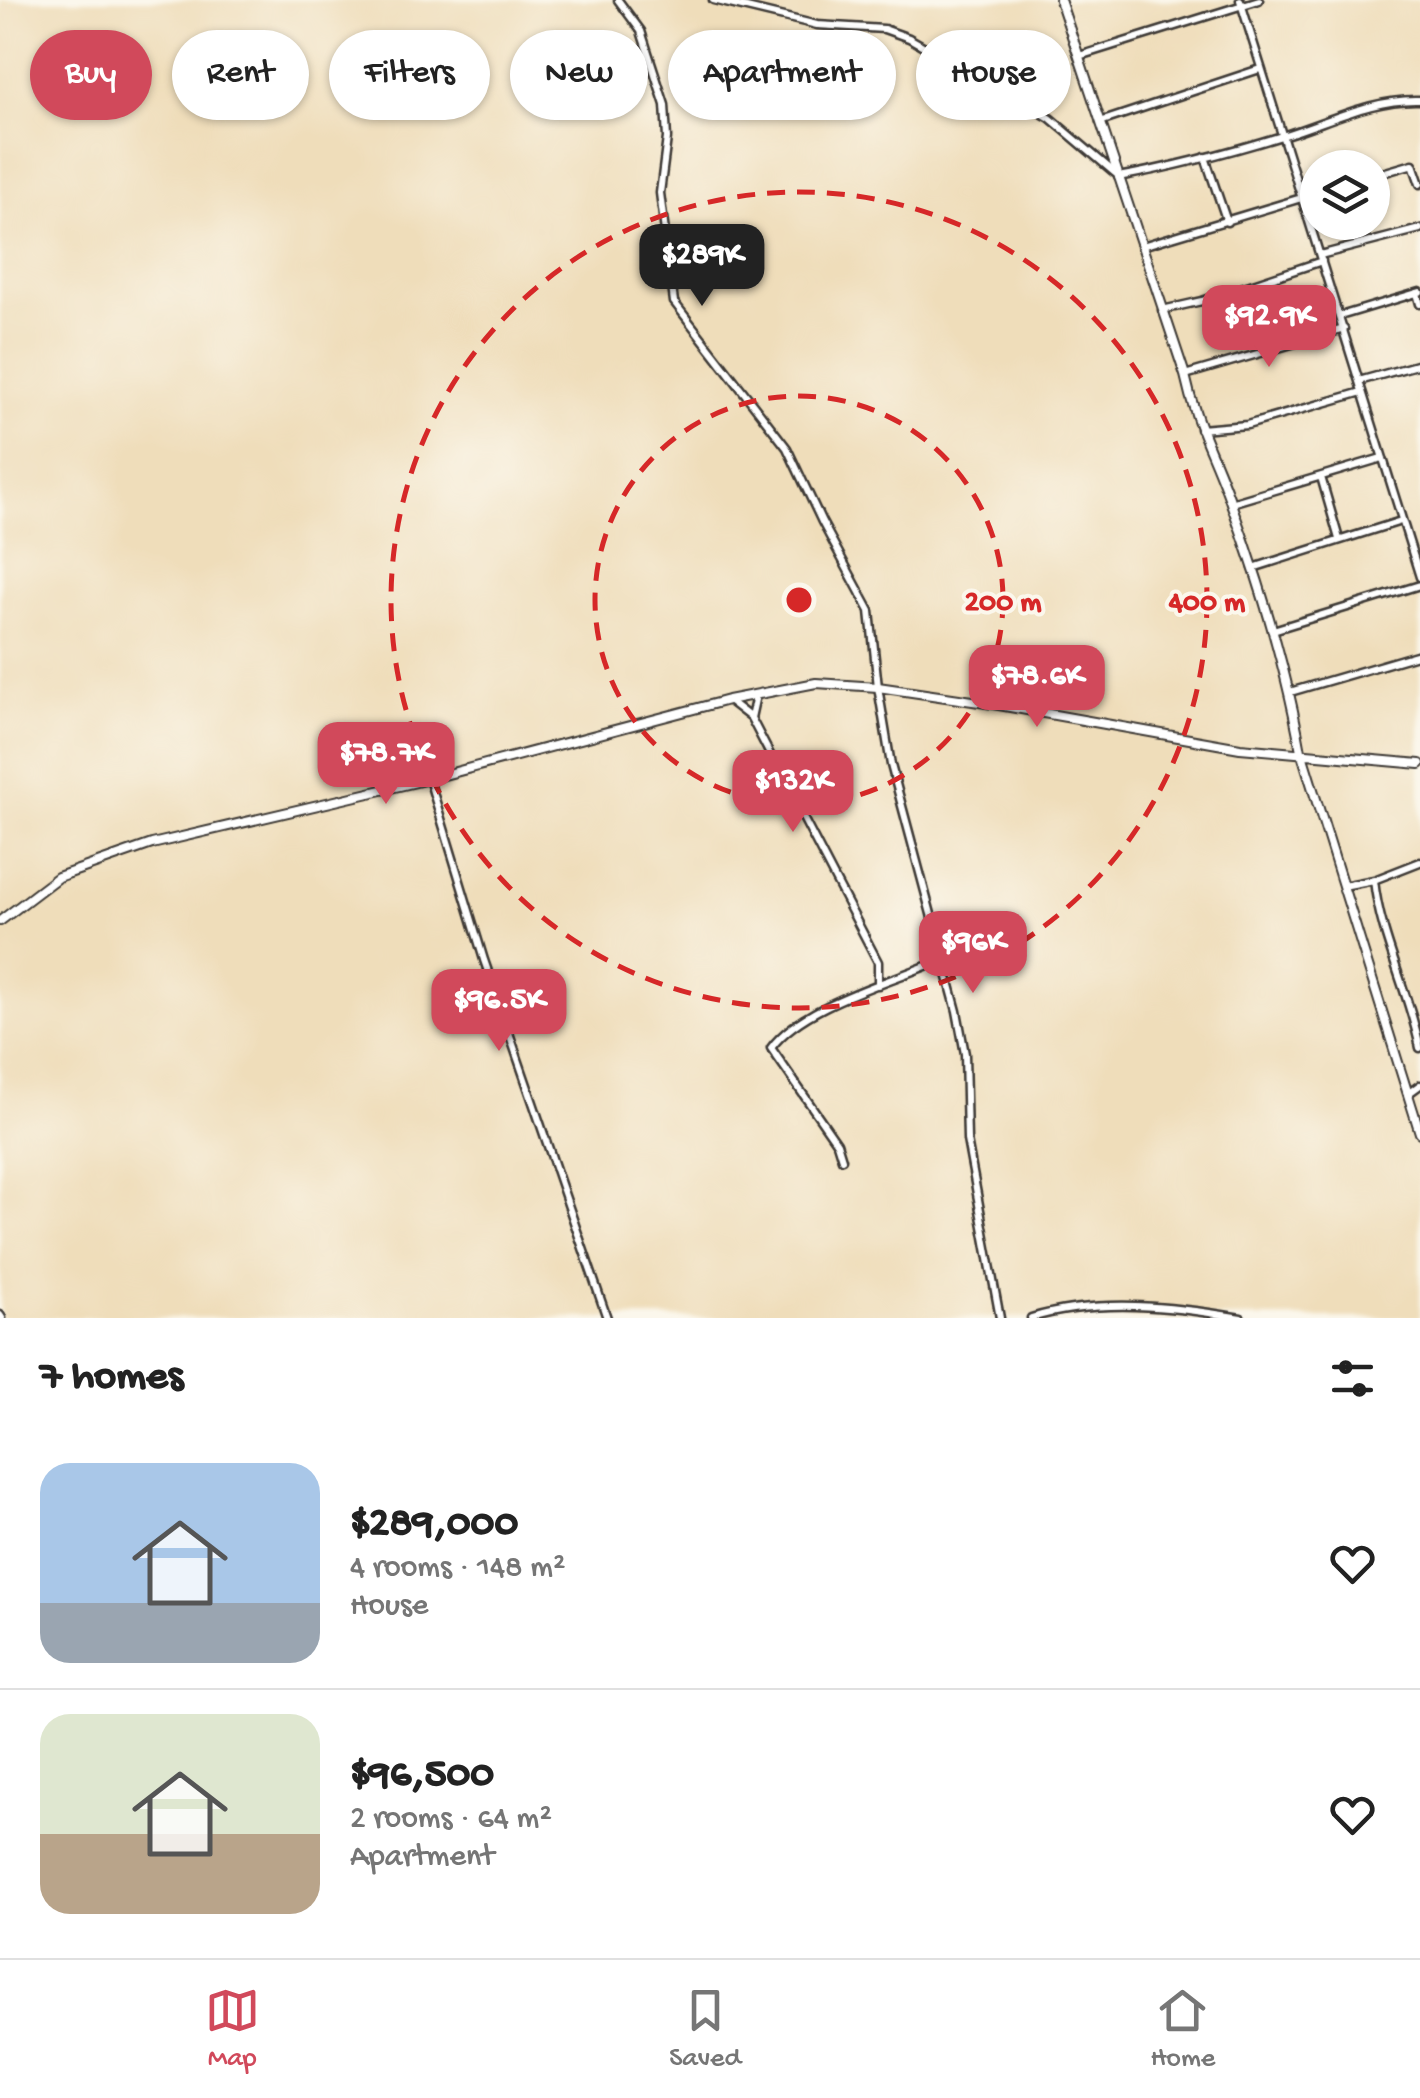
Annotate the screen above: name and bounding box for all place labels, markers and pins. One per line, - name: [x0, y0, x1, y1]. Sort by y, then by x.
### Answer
- pin: $289K: [632, 224, 772, 309]
- pin: $92.9K: [1188, 285, 1350, 370]
- centre of rings: [781, 582, 817, 618]
- pin: $78.6K: [956, 645, 1118, 730]
- pin: $78.7K: [305, 722, 467, 807]
- pin: $132K: [723, 750, 863, 835]
- pin: $96K: [914, 911, 1032, 996]
- pin: $96.5K: [418, 969, 580, 1054]

